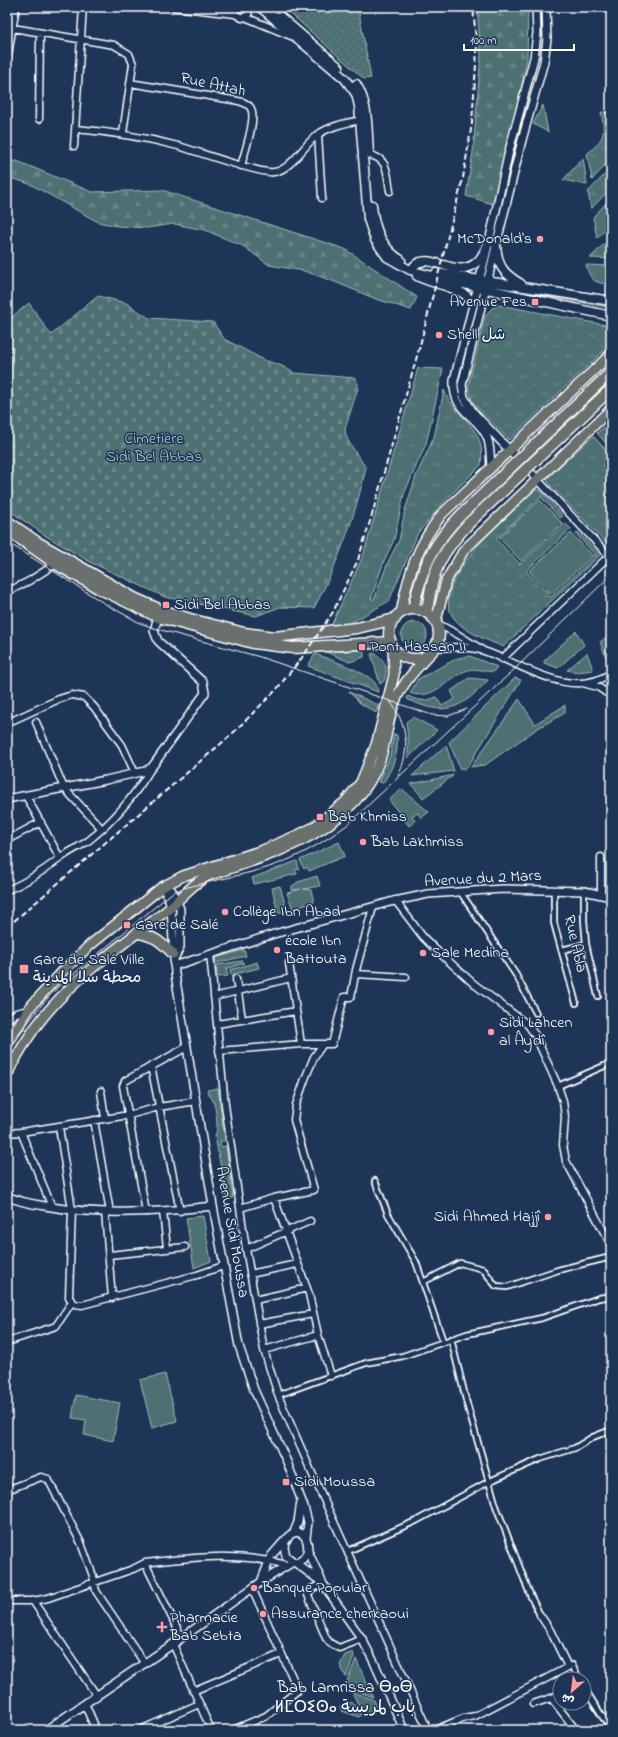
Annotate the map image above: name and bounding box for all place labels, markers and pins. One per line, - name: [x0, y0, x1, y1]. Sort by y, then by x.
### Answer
- place label: McDonald's: [457, 227, 532, 251]
- marker: McDonald's: [535, 234, 545, 244]
- place label: Avenue Fes: [449, 290, 527, 314]
- marker: Avenue Fes: [530, 297, 540, 307]
- place label: Shell شل: [447, 323, 505, 347]
- marker: Shell شل: [434, 330, 444, 340]
- place label: Sidi Bel Abbas: [174, 593, 271, 617]
- marker: Sidi Bel Abbas: [161, 600, 171, 610]
- place label: Pont Hassan II: [370, 635, 466, 659]
- marker: Pont Hassan II: [357, 642, 367, 652]
- place label: Bab Khmiss: [327, 805, 407, 829]
- marker: Bab Khmiss: [315, 812, 325, 822]
- place label: Bab Lakhmiss: [370, 830, 464, 854]
- marker: Bab Lakhmiss: [358, 837, 368, 847]
- place label: Collège Ibn Abad: [233, 900, 341, 924]
- marker: Collège Ibn Abad: [220, 907, 230, 917]
- place label: Gare de Salé: [135, 913, 220, 937]
- marker: Gare de Salé: [122, 920, 132, 930]
- place label: école Ibn Battouta: [284, 929, 347, 971]
- place label: Sale Medina: [431, 941, 509, 965]
- marker: école Ibn Battouta: [272, 945, 282, 955]
- place label: Gare de Salé Ville محطة سلا المدينة: [33, 948, 145, 990]
- marker: Sale Medina: [418, 948, 428, 958]
- marker: Gare de Salé Ville محطة سلا المدينة: [18, 963, 30, 975]
- place label: Sidi Lahcen al Âydî: [499, 1011, 572, 1053]
- marker: Sidi Lahcen al Âydî: [486, 1027, 496, 1037]
- place label: Sidi Ahmed Hajjî: [434, 1205, 541, 1229]
- marker: Sidi Ahmed Hajjî: [543, 1212, 553, 1222]
- place label: Sidi Moussa: [294, 1470, 375, 1494]
- marker: Sidi Moussa: [281, 1477, 291, 1487]
- place label: Banque Popular: [261, 1576, 367, 1600]
- marker: Banque Popular: [249, 1583, 259, 1593]
- place label: Assurance cherkaoui: [271, 1602, 409, 1626]
- place label: Pharmacie Bab Sebta: [169, 1606, 242, 1648]
- marker: Assurance cherkaoui: [258, 1609, 268, 1619]
- marker: Pharmacie Bab Sebta: [157, 1622, 167, 1632]

